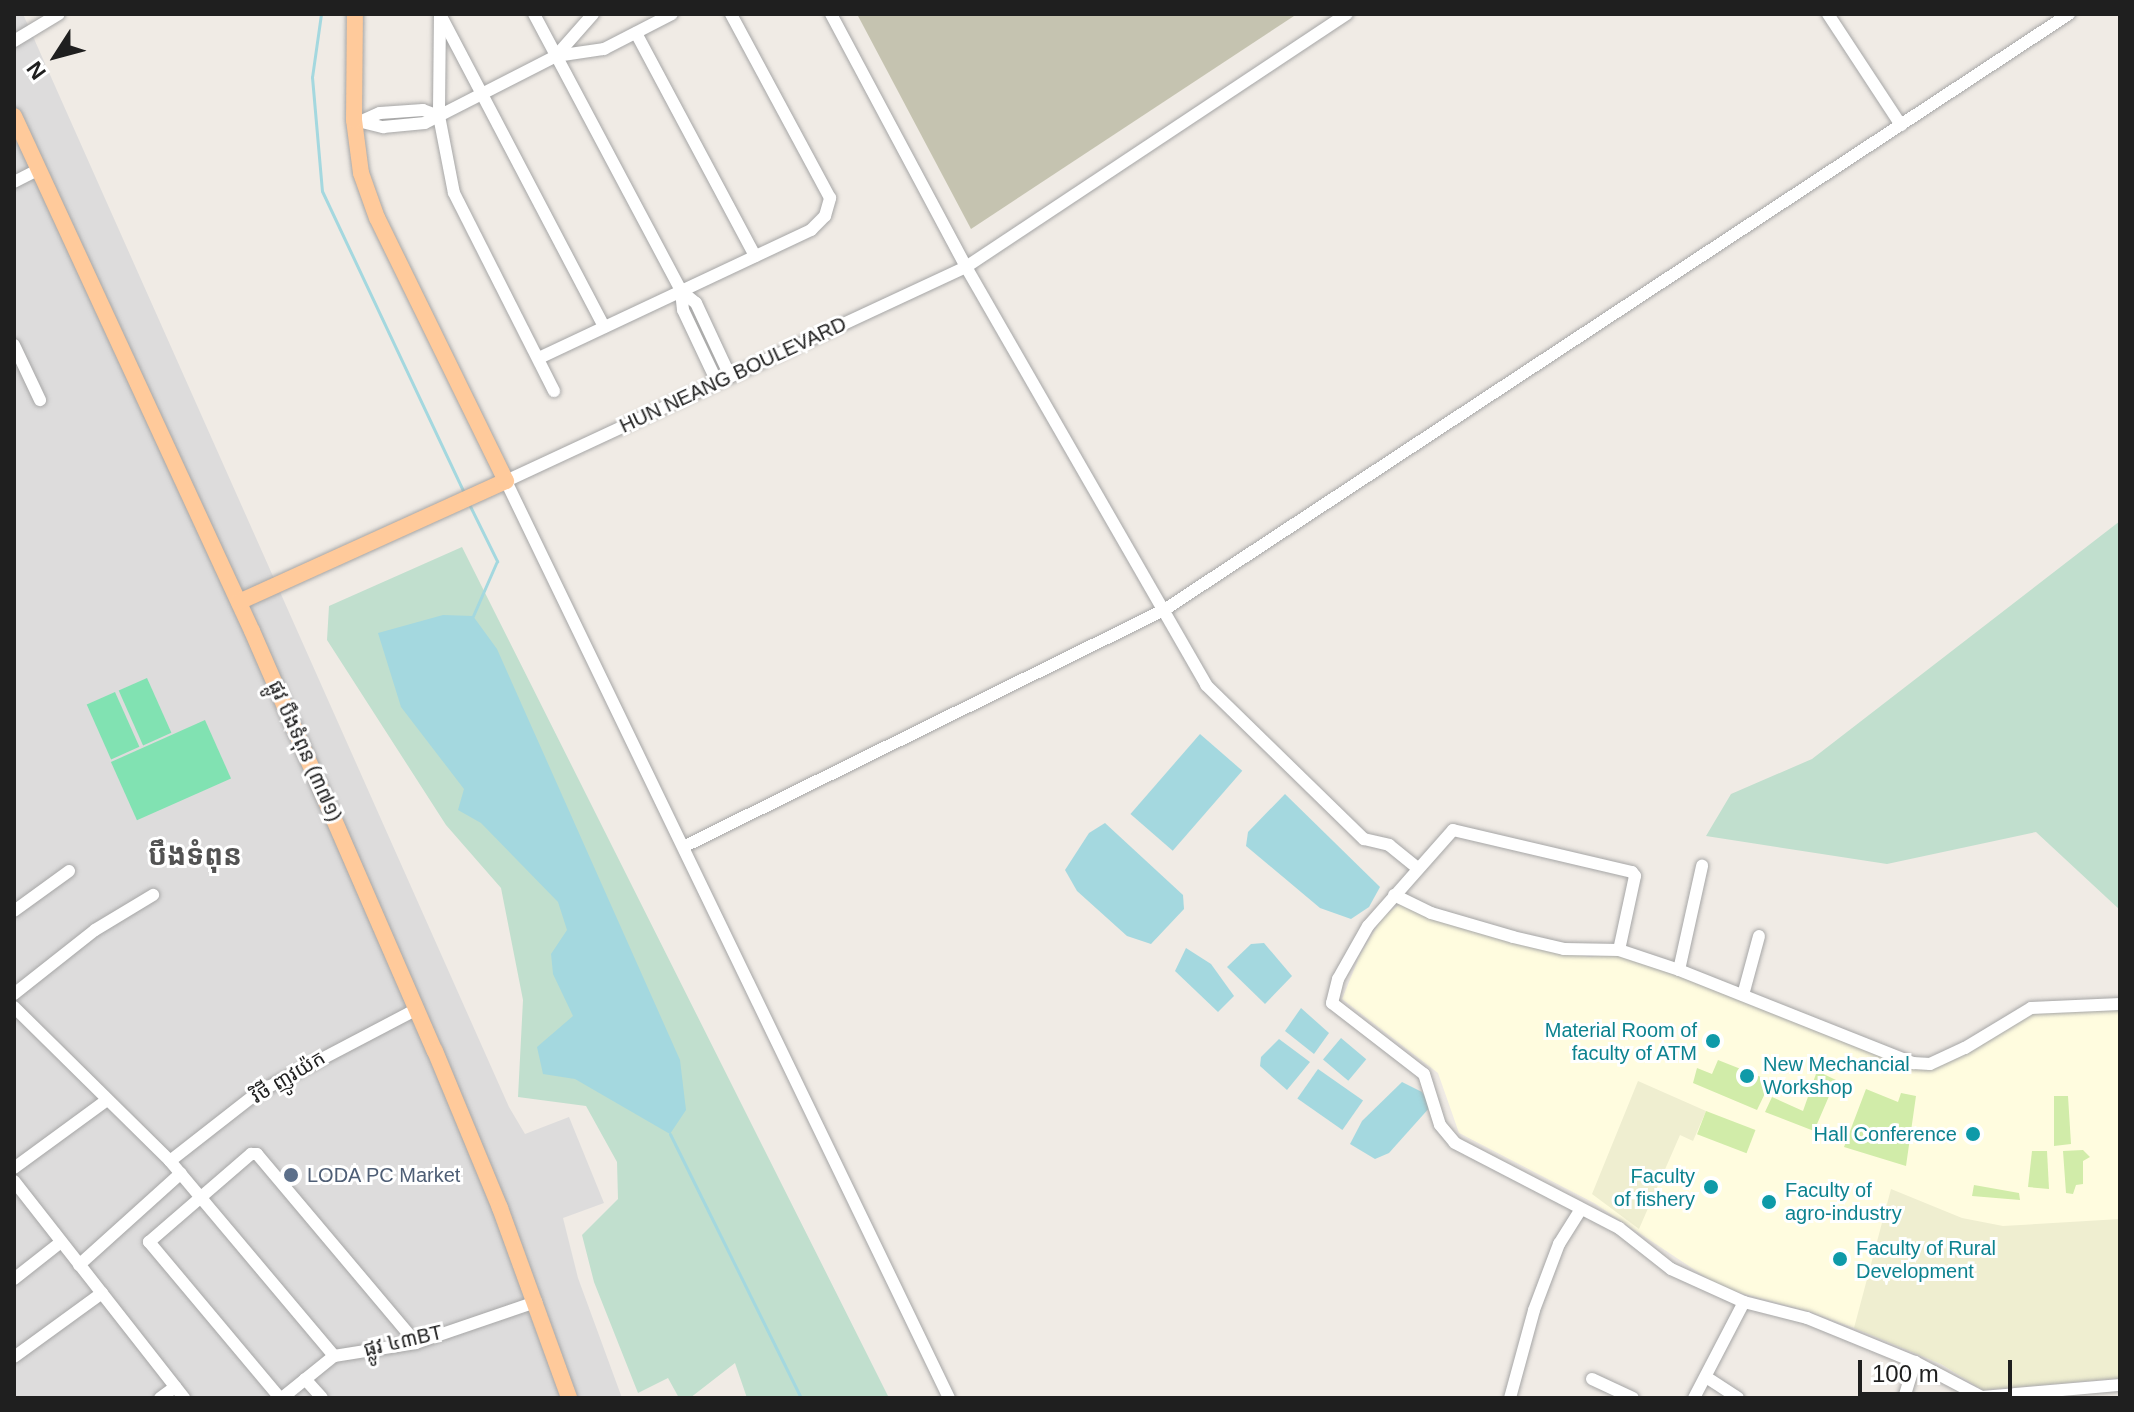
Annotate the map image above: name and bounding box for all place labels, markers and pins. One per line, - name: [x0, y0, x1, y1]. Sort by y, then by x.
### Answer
- place label: Material Room of faculty of ATM: [1545, 1018, 1697, 1065]
- marker: Material Room of faculty of ATM: [1704, 1032, 1722, 1050]
- place label: New Mechancial Workshop: [1763, 1052, 1910, 1099]
- marker: New Mechancial Workshop: [1738, 1067, 1756, 1085]
- place label: Hall Conference: [1814, 1122, 1957, 1146]
- marker: Hall Conference: [1964, 1125, 1982, 1143]
- place label: LODA PC Market: [307, 1163, 461, 1187]
- place label: Faculty of fishery: [1614, 1164, 1695, 1211]
- marker: LODA PC Market: [282, 1166, 300, 1184]
- marker: Faculty of fishery: [1702, 1178, 1720, 1196]
- place label: Faculty of agro-industry: [1785, 1178, 1902, 1225]
- marker: Faculty of agro-industry: [1760, 1193, 1778, 1211]
- place label: Faculty of Rural Development: [1856, 1236, 1996, 1283]
- marker: Faculty of Rural Development: [1831, 1250, 1849, 1268]

